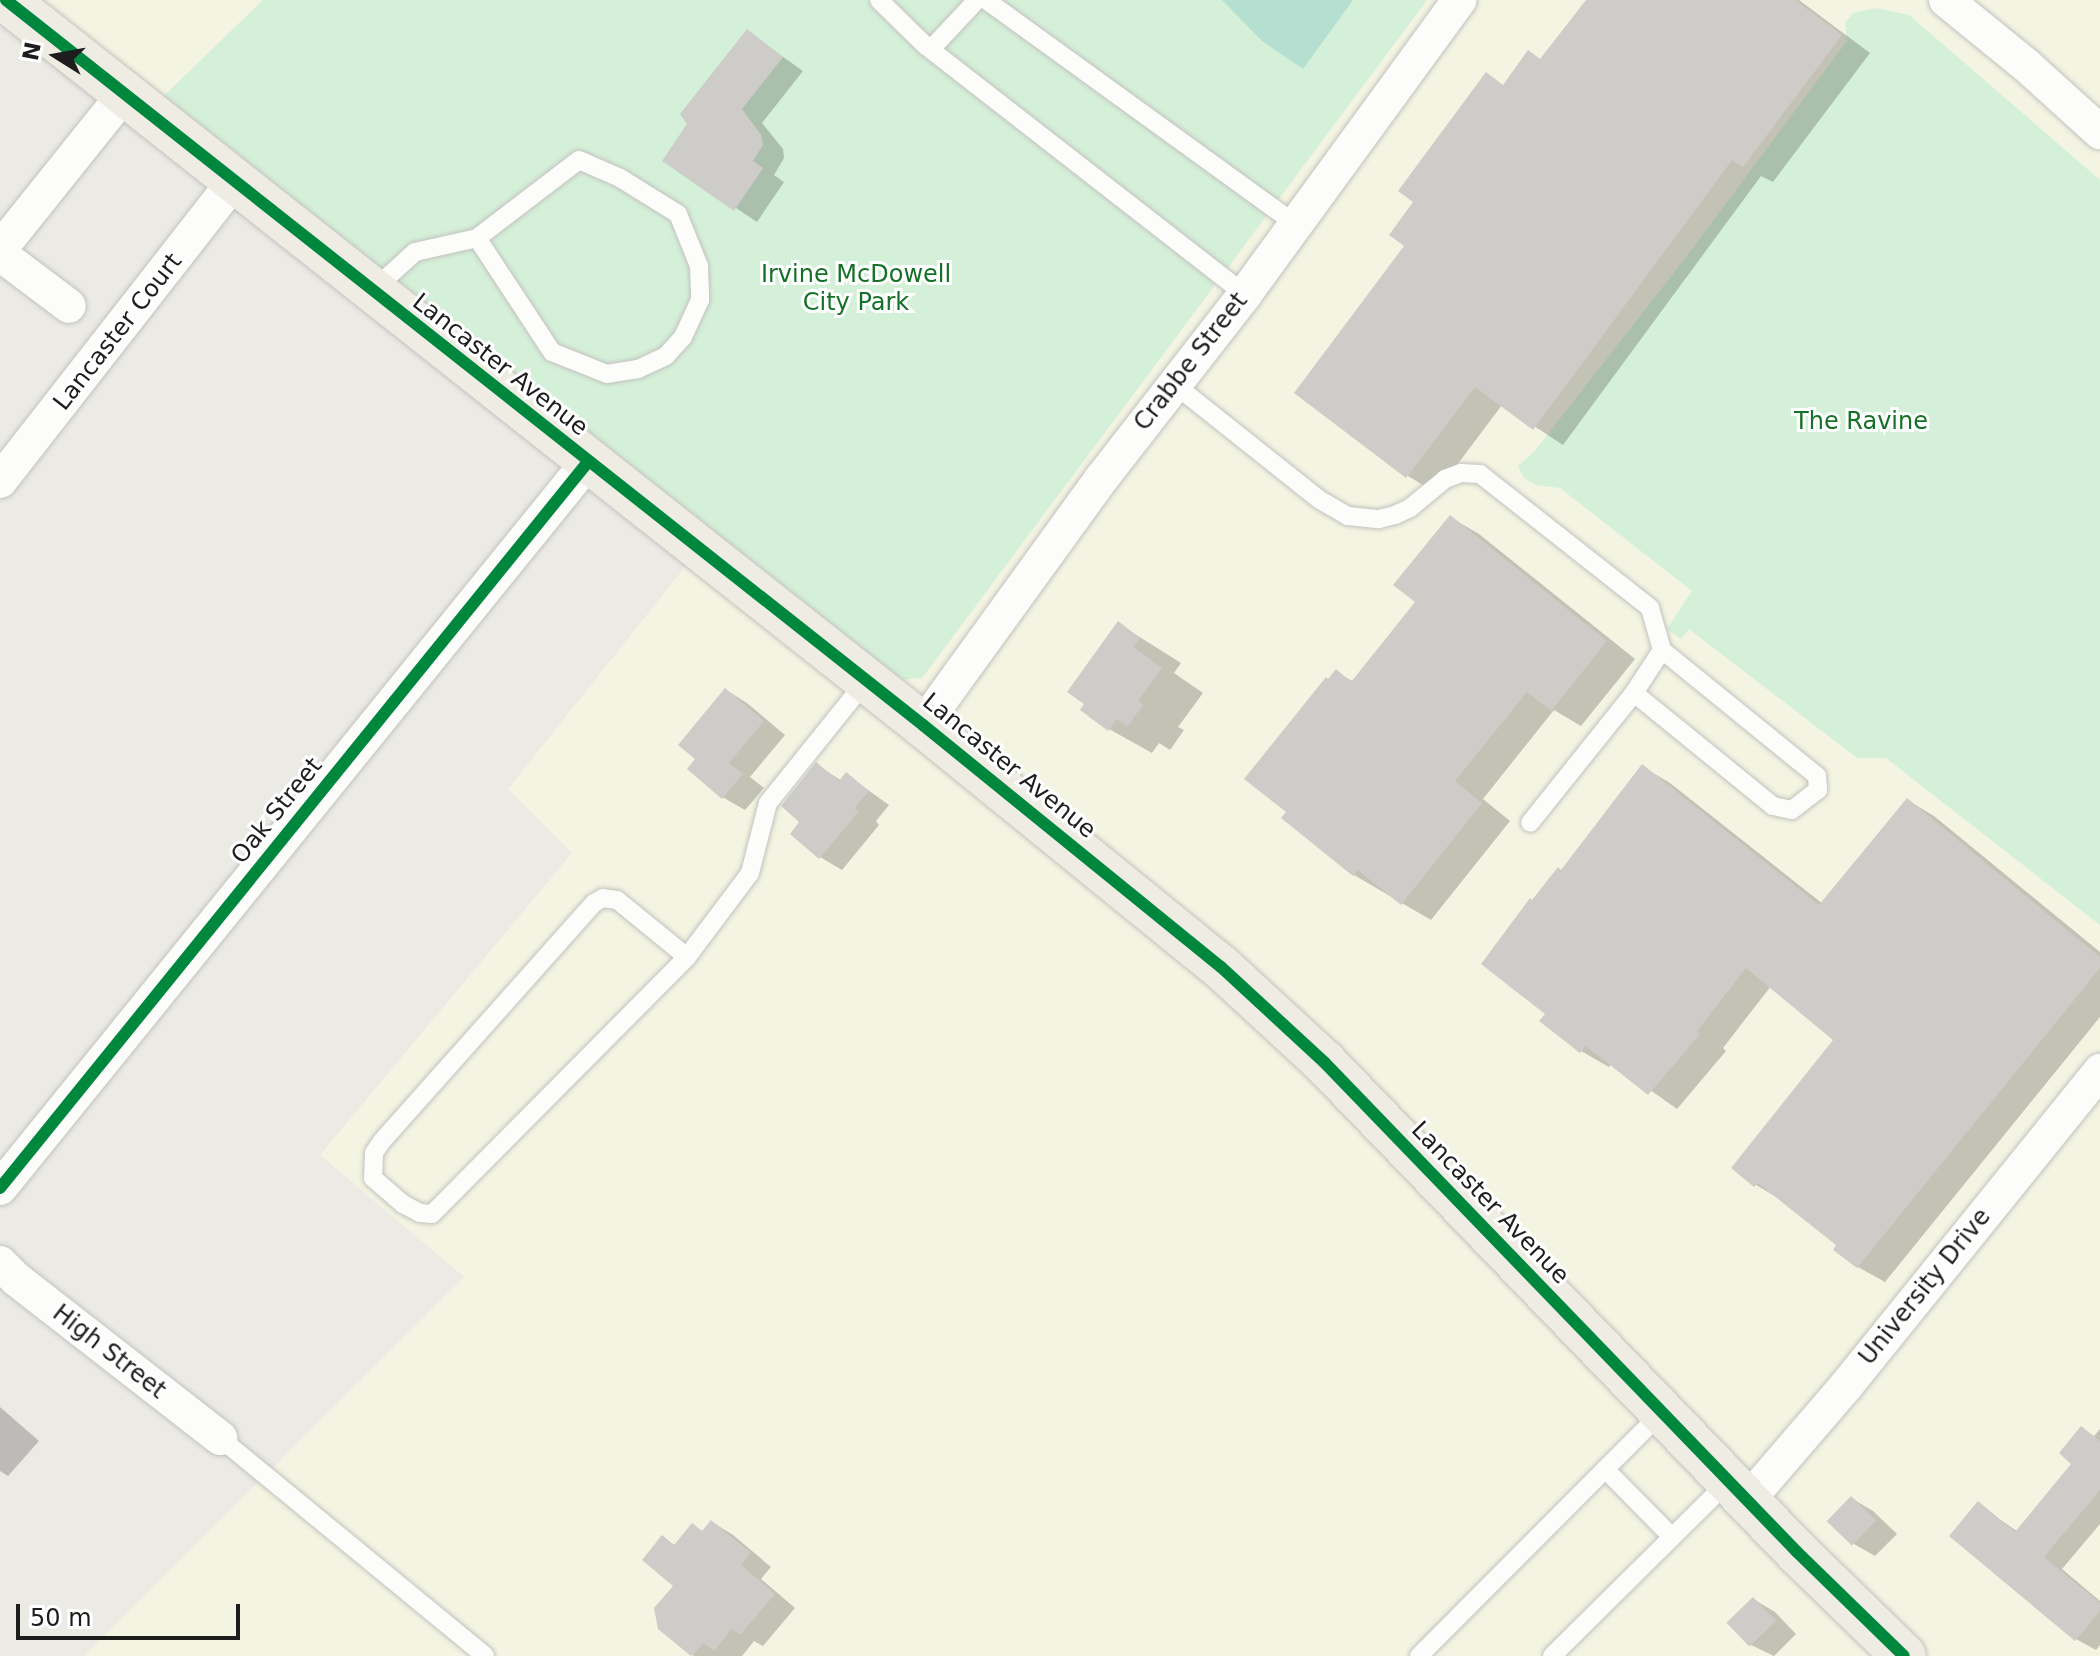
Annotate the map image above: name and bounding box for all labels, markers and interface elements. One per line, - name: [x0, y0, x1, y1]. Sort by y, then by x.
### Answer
- north arrow: [16, 16, 96, 96]
- text: N: [18, 40, 46, 63]
- street label: Lancaster Court: [48, 248, 188, 416]
- park label: Irvine McDowell City Park: [761, 261, 951, 317]
- street label: Crabbe Street: [1128, 287, 1254, 437]
- street label: Lancaster Avenue: [407, 288, 593, 442]
- park label: The Ravine: [1794, 408, 1928, 436]
- street label: Lancaster Avenue: [917, 687, 1101, 845]
- street label: Oak Street: [226, 752, 328, 870]
- street label: Lancaster Avenue: [1405, 1116, 1575, 1290]
- street label: University Drive: [1853, 1203, 1997, 1371]
- street label: High Street: [47, 1299, 171, 1405]
- scale bar: [20, 1588, 244, 1638]
- text: 50 m: [30, 1604, 92, 1632]

